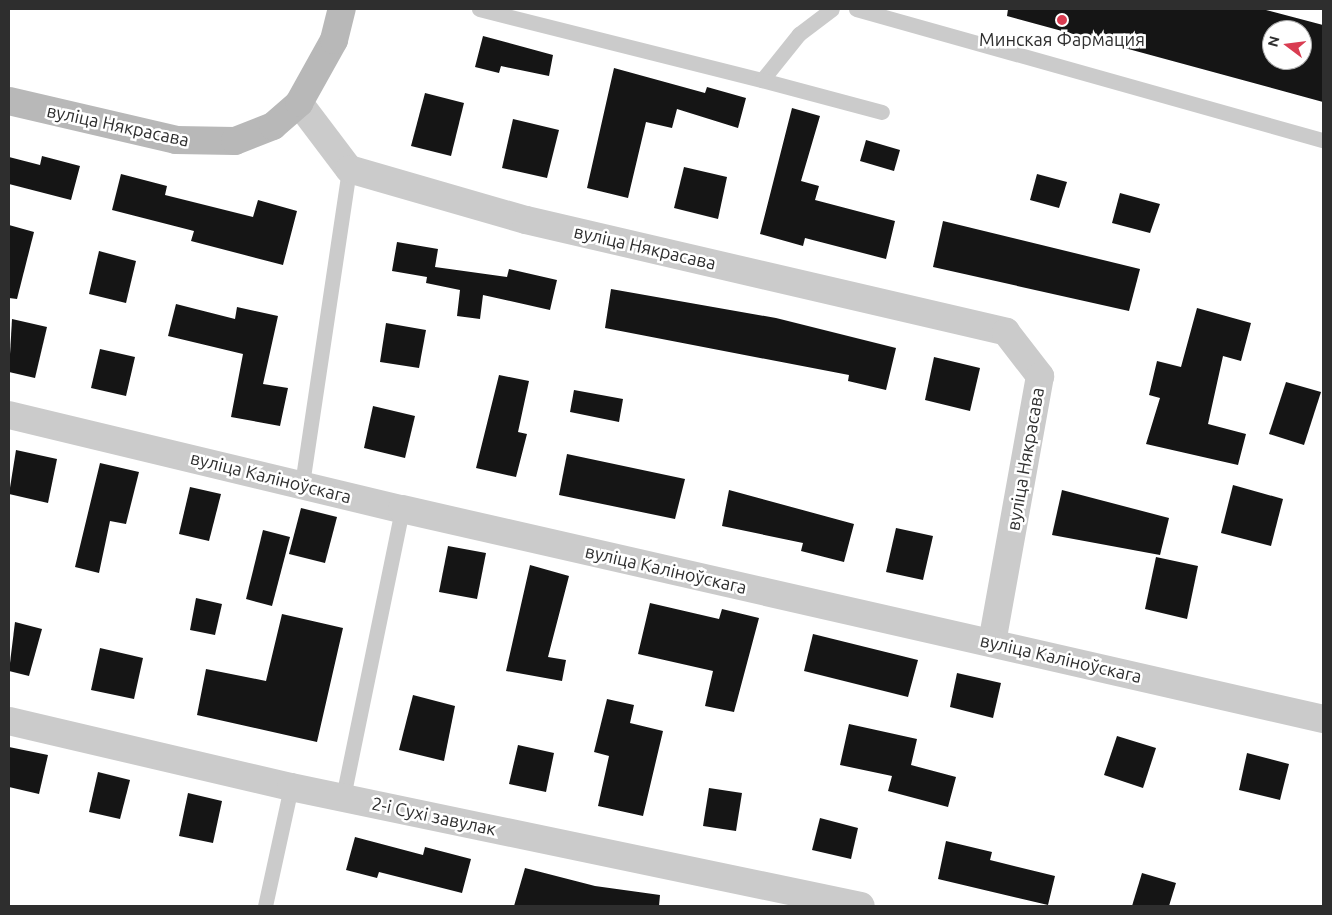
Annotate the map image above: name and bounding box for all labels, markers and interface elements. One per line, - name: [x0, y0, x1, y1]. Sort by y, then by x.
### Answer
- marker: Минская Фармация: [1056, 14, 1068, 26]
- north arrow: [1262, 20, 1312, 70]
- place label: Минская Фармация: [979, 28, 1145, 50]
- text: N: [1264, 34, 1283, 49]
- street label: вуліца Някрасава: [45, 99, 191, 151]
- street label: вуліца Някрасава: [572, 220, 718, 274]
- street label: вуліца Някрасава: [1002, 386, 1048, 532]
- street label: вуліца Каліноўскага: [188, 447, 354, 507]
- street label: вуліца Каліноўскага: [583, 540, 749, 598]
- street label: вуліца Каліноўскага: [978, 629, 1144, 687]
- street label: 2-і Сухі завулак: [370, 792, 498, 840]

